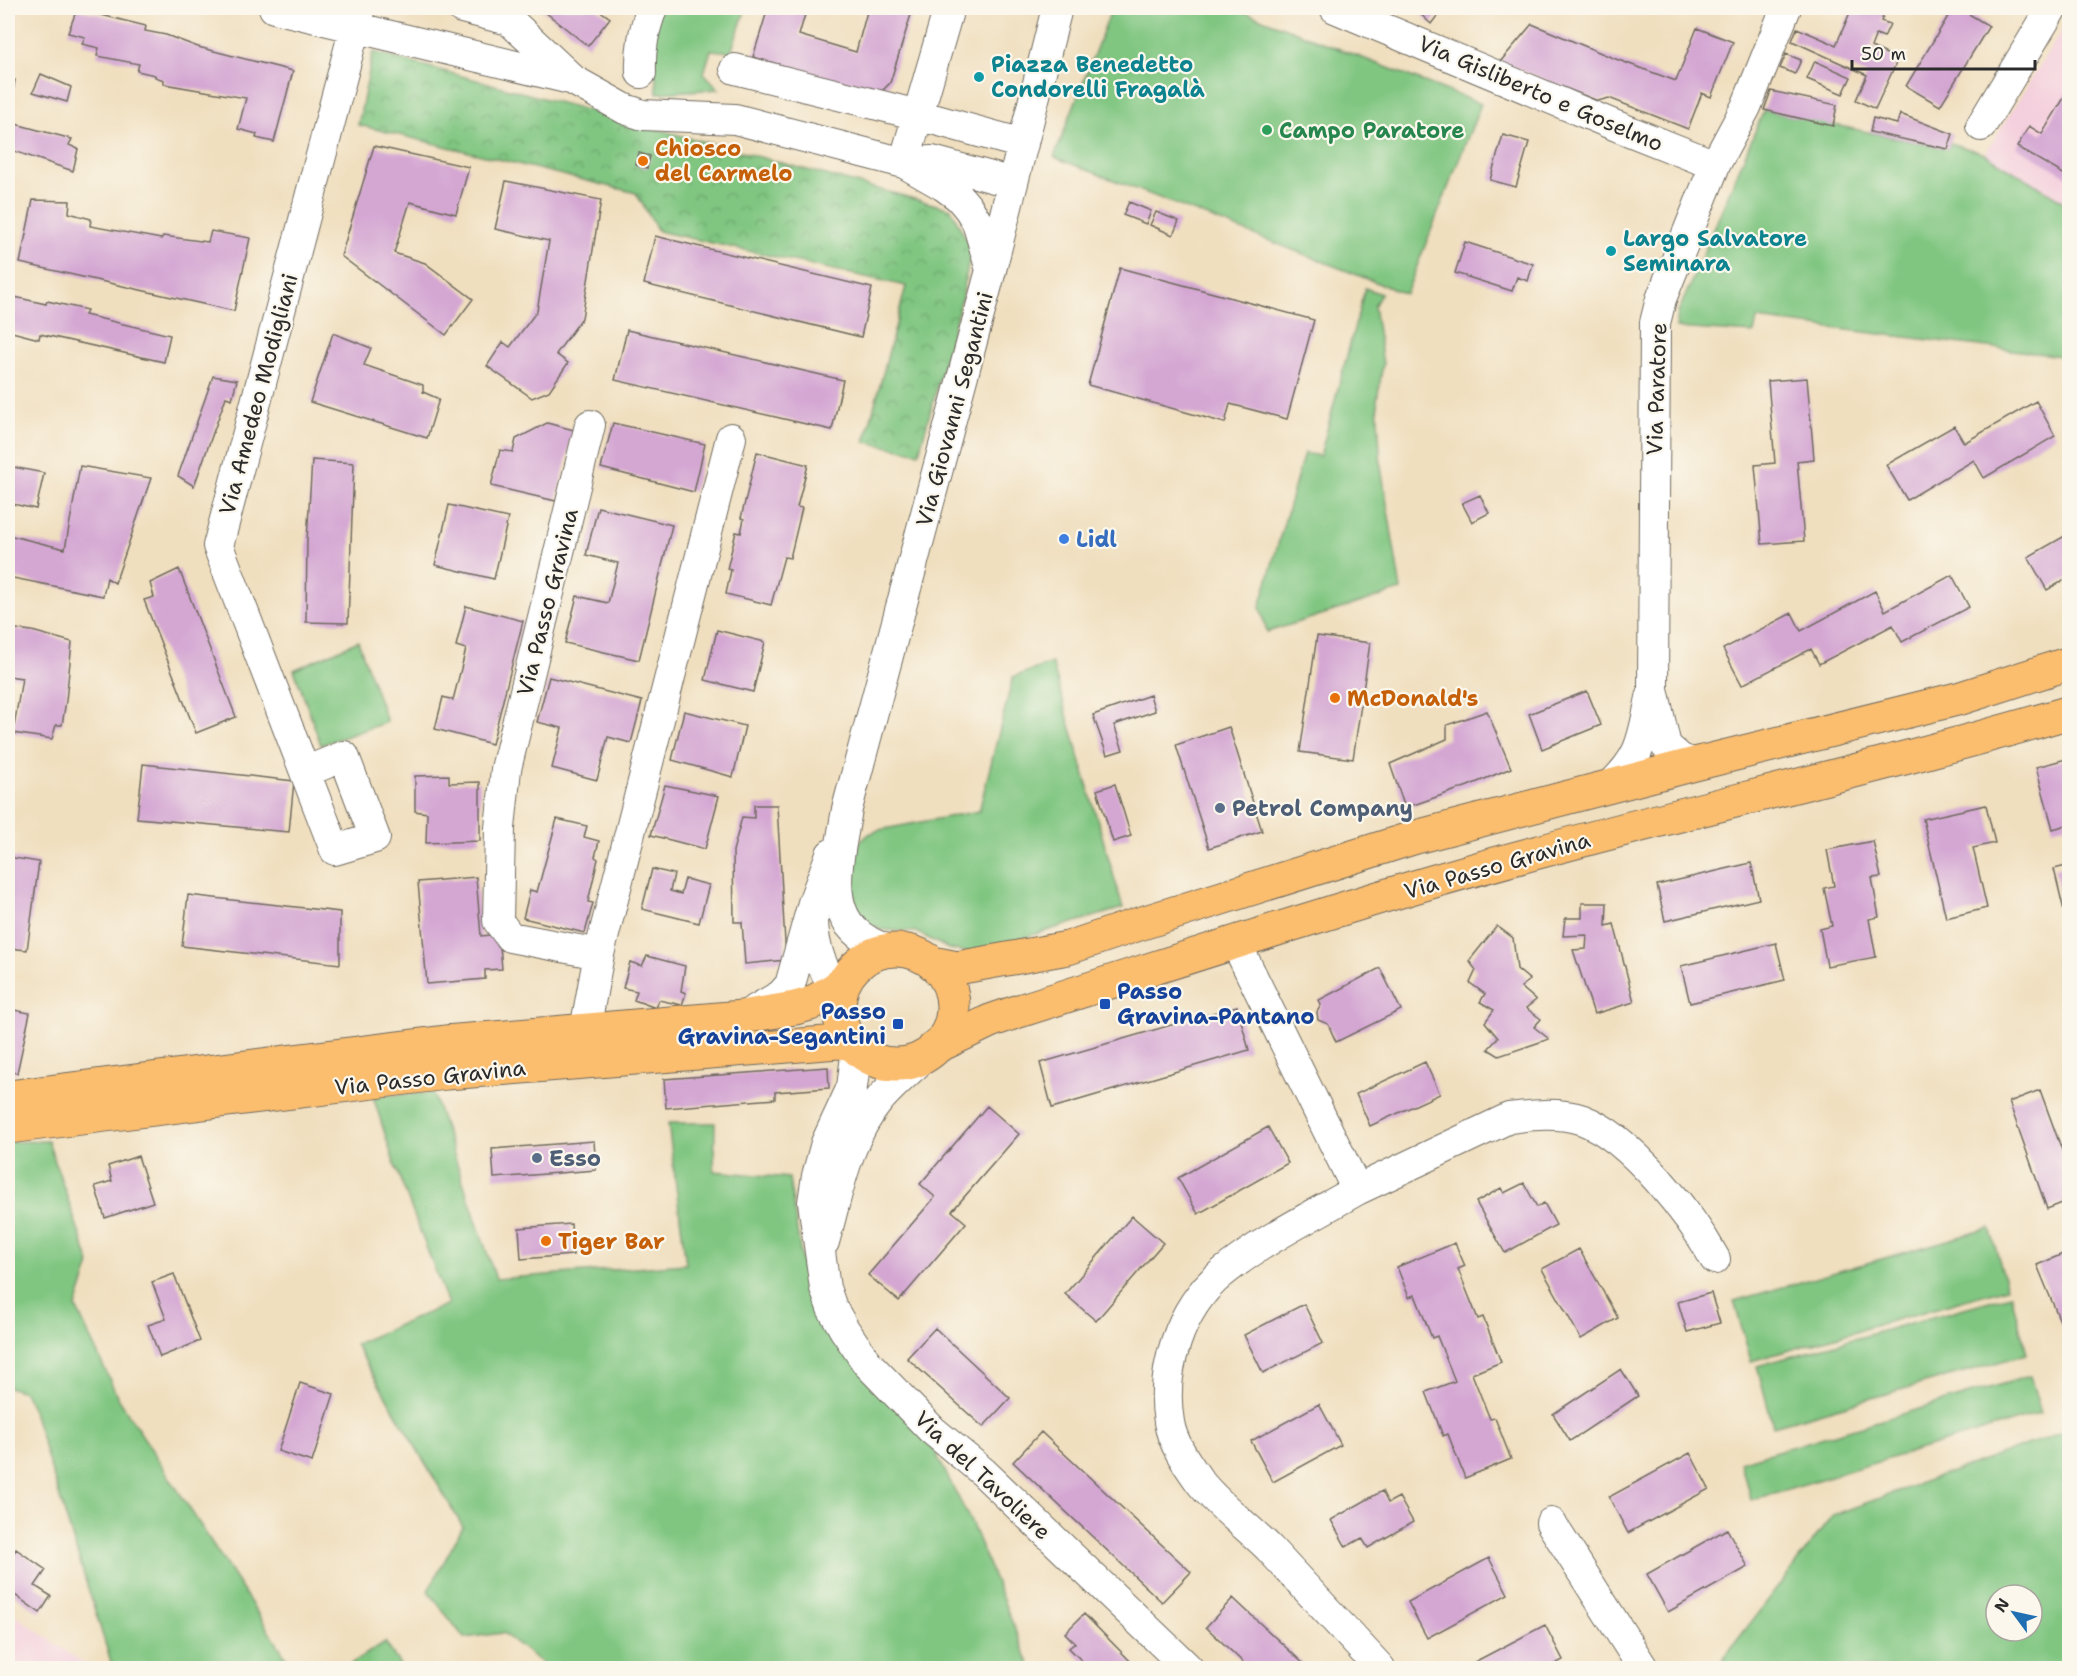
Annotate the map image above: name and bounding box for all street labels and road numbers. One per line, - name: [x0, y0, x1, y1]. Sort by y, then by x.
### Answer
- street label: Via Gisliberto e Goselmo: [1414, 29, 1668, 158]
- street label: Via Amedeo Modigliani: [212, 270, 305, 518]
- street label: Via Giovanni Segantini: [909, 288, 1000, 530]
- street label: Via Paratore: [1640, 322, 1673, 456]
- street label: Via Passo Gravina: [510, 505, 585, 699]
- street label: Via Passo Gravina: [1401, 825, 1594, 906]
- street label: Via Passo Gravina: [333, 1053, 527, 1102]
- street label: Via del Tavoliere: [908, 1405, 1057, 1546]

